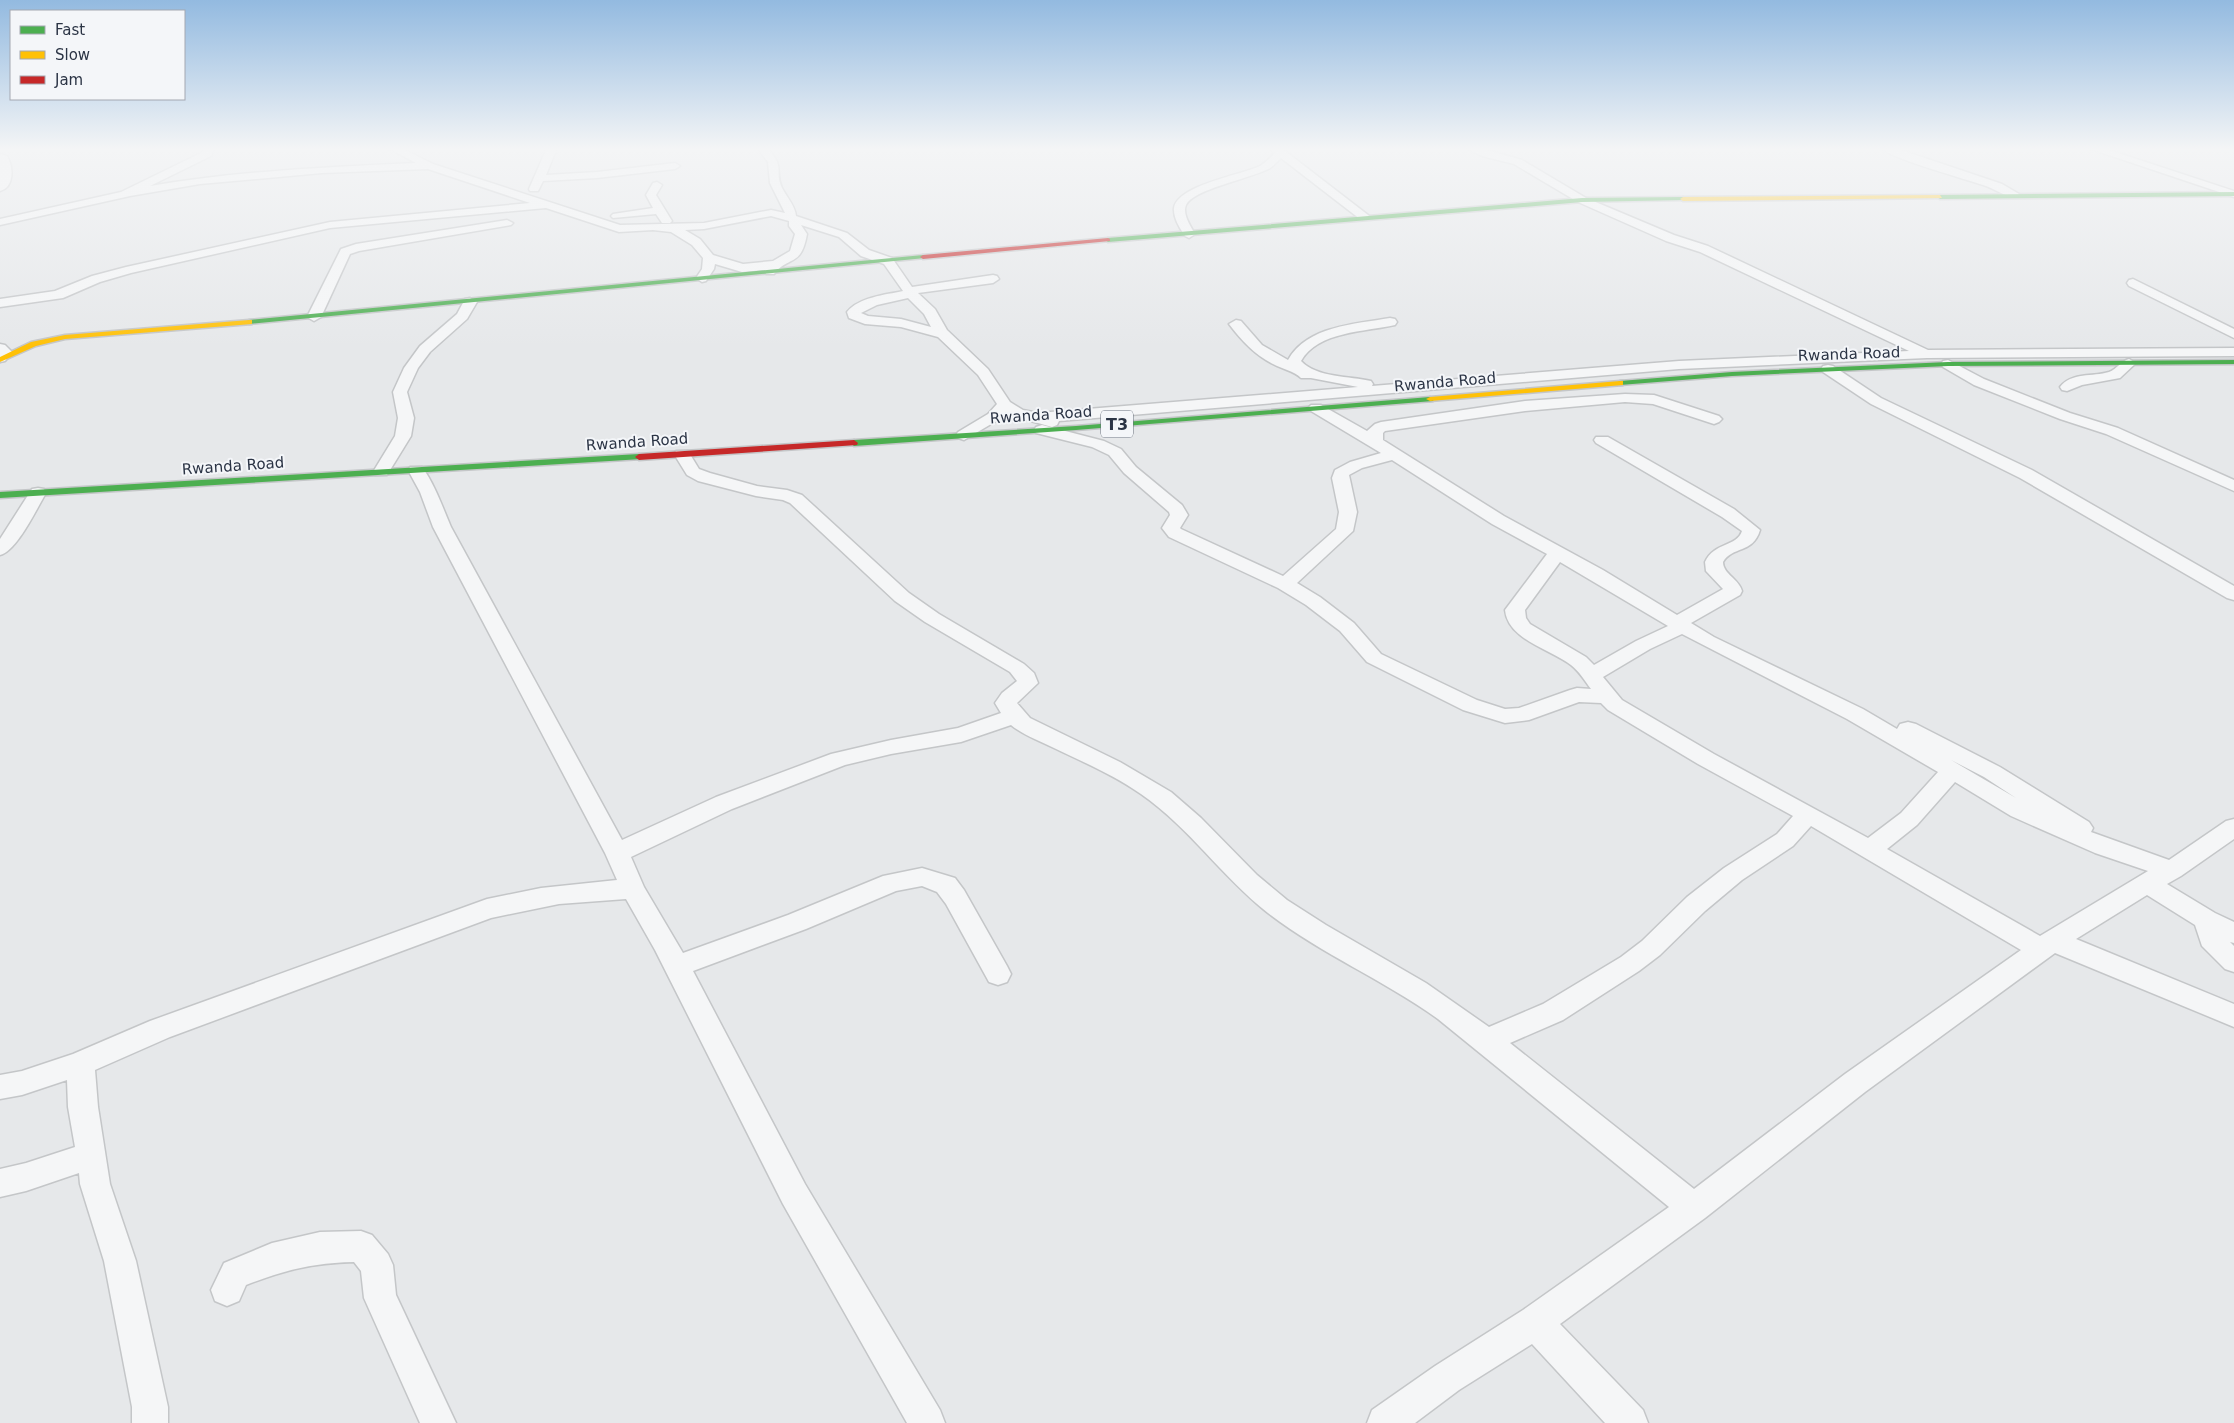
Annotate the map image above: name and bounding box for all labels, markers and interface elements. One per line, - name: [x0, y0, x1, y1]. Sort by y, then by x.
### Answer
- legend: [10, 10, 185, 100]
- text: Fast: [55, 21, 85, 39]
- text: Slow: [55, 46, 90, 64]
- text: Jam: [54, 71, 83, 89]
- street label: Rwanda Road: [1797, 343, 1901, 365]
- street label: Rwanda Road: [1393, 369, 1497, 395]
- street label: Rwanda Road: [989, 402, 1093, 428]
- road number: T3: [1101, 410, 1133, 438]
- street label: Rwanda Road: [585, 429, 689, 455]
- street label: Rwanda Road: [181, 453, 285, 479]

